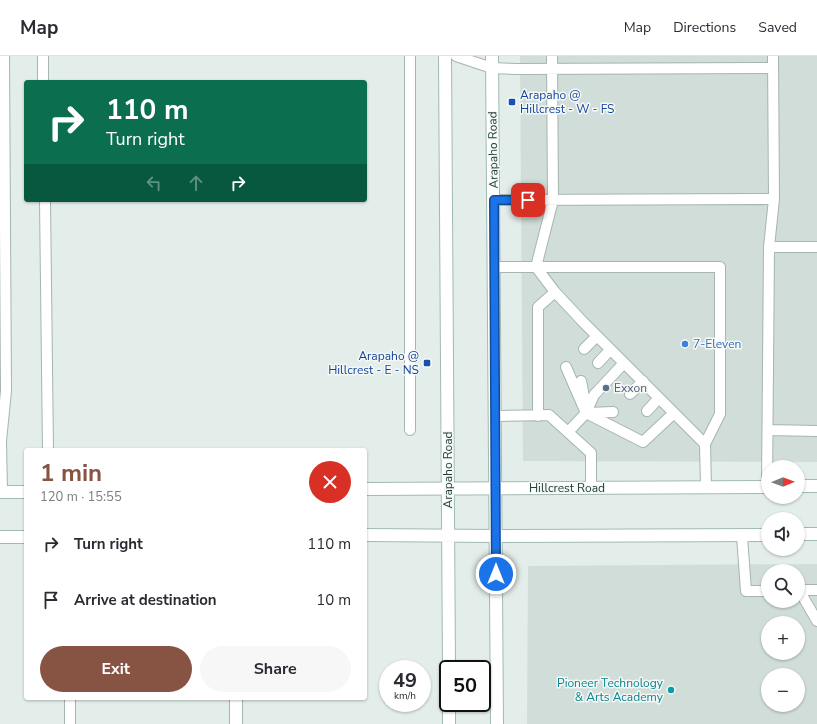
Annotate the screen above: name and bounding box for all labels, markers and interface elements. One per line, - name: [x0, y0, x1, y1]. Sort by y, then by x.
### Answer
- text: Map: [20, 15, 58, 41]
- text: Map: [624, 18, 651, 37]
- text: Directions: [673, 18, 736, 37]
- text: Saved: [758, 18, 797, 37]
- place label: Arapaho @ Hillcrest - W - FS: [520, 87, 614, 117]
- text: 110 m: [106, 91, 189, 129]
- icon: right: [40, 96, 92, 148]
- marker: Arapaho @ Hillcrest - W - FS: [507, 97, 517, 107]
- street label: Arapaho Road: [484, 111, 502, 189]
- text: Turn right: [106, 127, 185, 151]
- icon: left: [143, 172, 165, 194]
- icon: ahead: [185, 172, 207, 194]
- icon: right: [227, 172, 249, 194]
- pin: [511, 183, 545, 217]
- icon: arrive: [517, 189, 539, 211]
- place label: 7-Eleven: [693, 336, 741, 352]
- marker: 7-Eleven: [680, 339, 690, 349]
- place label: Arapaho @ Hillcrest - E - NS: [328, 348, 419, 378]
- marker: Arapaho @ Hillcrest - E - NS: [422, 358, 432, 368]
- place label: Exxon: [614, 380, 647, 396]
- marker: Exxon: [601, 383, 611, 393]
- street label: Arapaho Road: [440, 431, 456, 509]
- text: 1 min: [40, 457, 102, 489]
- north arrow: [761, 460, 805, 504]
- map controls: [761, 460, 805, 712]
- button: close: [309, 461, 351, 503]
- street label: Hillcrest Road: [529, 480, 605, 496]
- text: 120 m · 15:55: [40, 488, 122, 506]
- button: sound: [761, 512, 805, 556]
- icon: right: [40, 533, 62, 555]
- text: Turn right: [74, 534, 143, 554]
- text: 110 m: [307, 534, 351, 554]
- position arrow: [475, 553, 517, 595]
- button: search: [761, 564, 805, 608]
- icon: arrive: [40, 589, 62, 611]
- text: Arrive at destination: [74, 590, 217, 610]
- text: 10 m: [316, 590, 351, 610]
- button: +: [761, 616, 805, 660]
- button: Exit: [40, 646, 192, 692]
- button: Share: [200, 646, 351, 692]
- speed limit sign: 50: [439, 660, 491, 712]
- text: 49: [393, 667, 417, 694]
- button: −: [761, 668, 805, 712]
- place label: Pioneer Technology & Arts Academy: [557, 675, 664, 705]
- marker: Pioneer Technology & Arts Academy: [666, 685, 676, 695]
- text: km/h: [394, 689, 416, 703]

